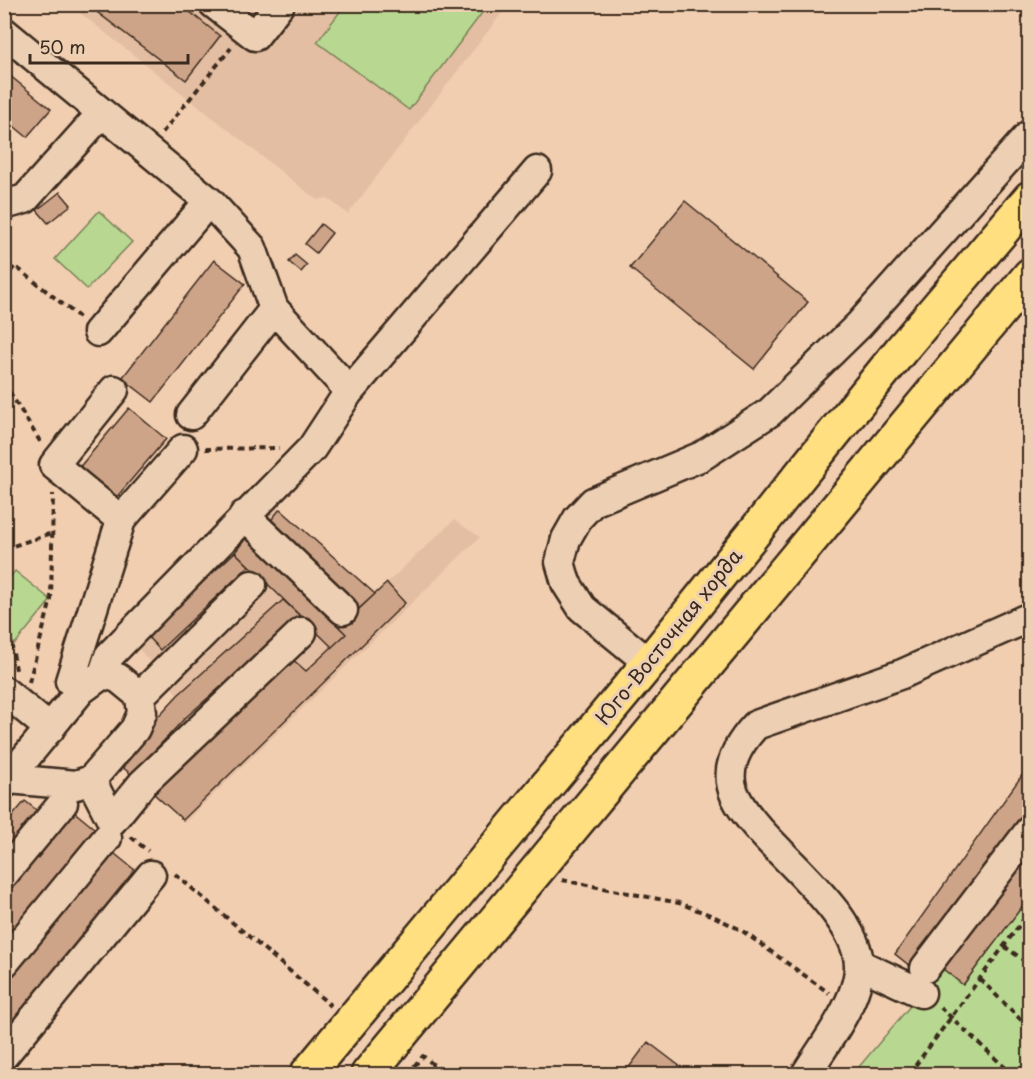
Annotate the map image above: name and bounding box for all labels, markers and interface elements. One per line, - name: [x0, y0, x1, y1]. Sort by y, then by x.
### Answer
- scale bar: [30, 27, 188, 65]
- text: 50 m: [39, 33, 86, 60]
- street label: Юго-Восточная хорда: [588, 541, 749, 731]

